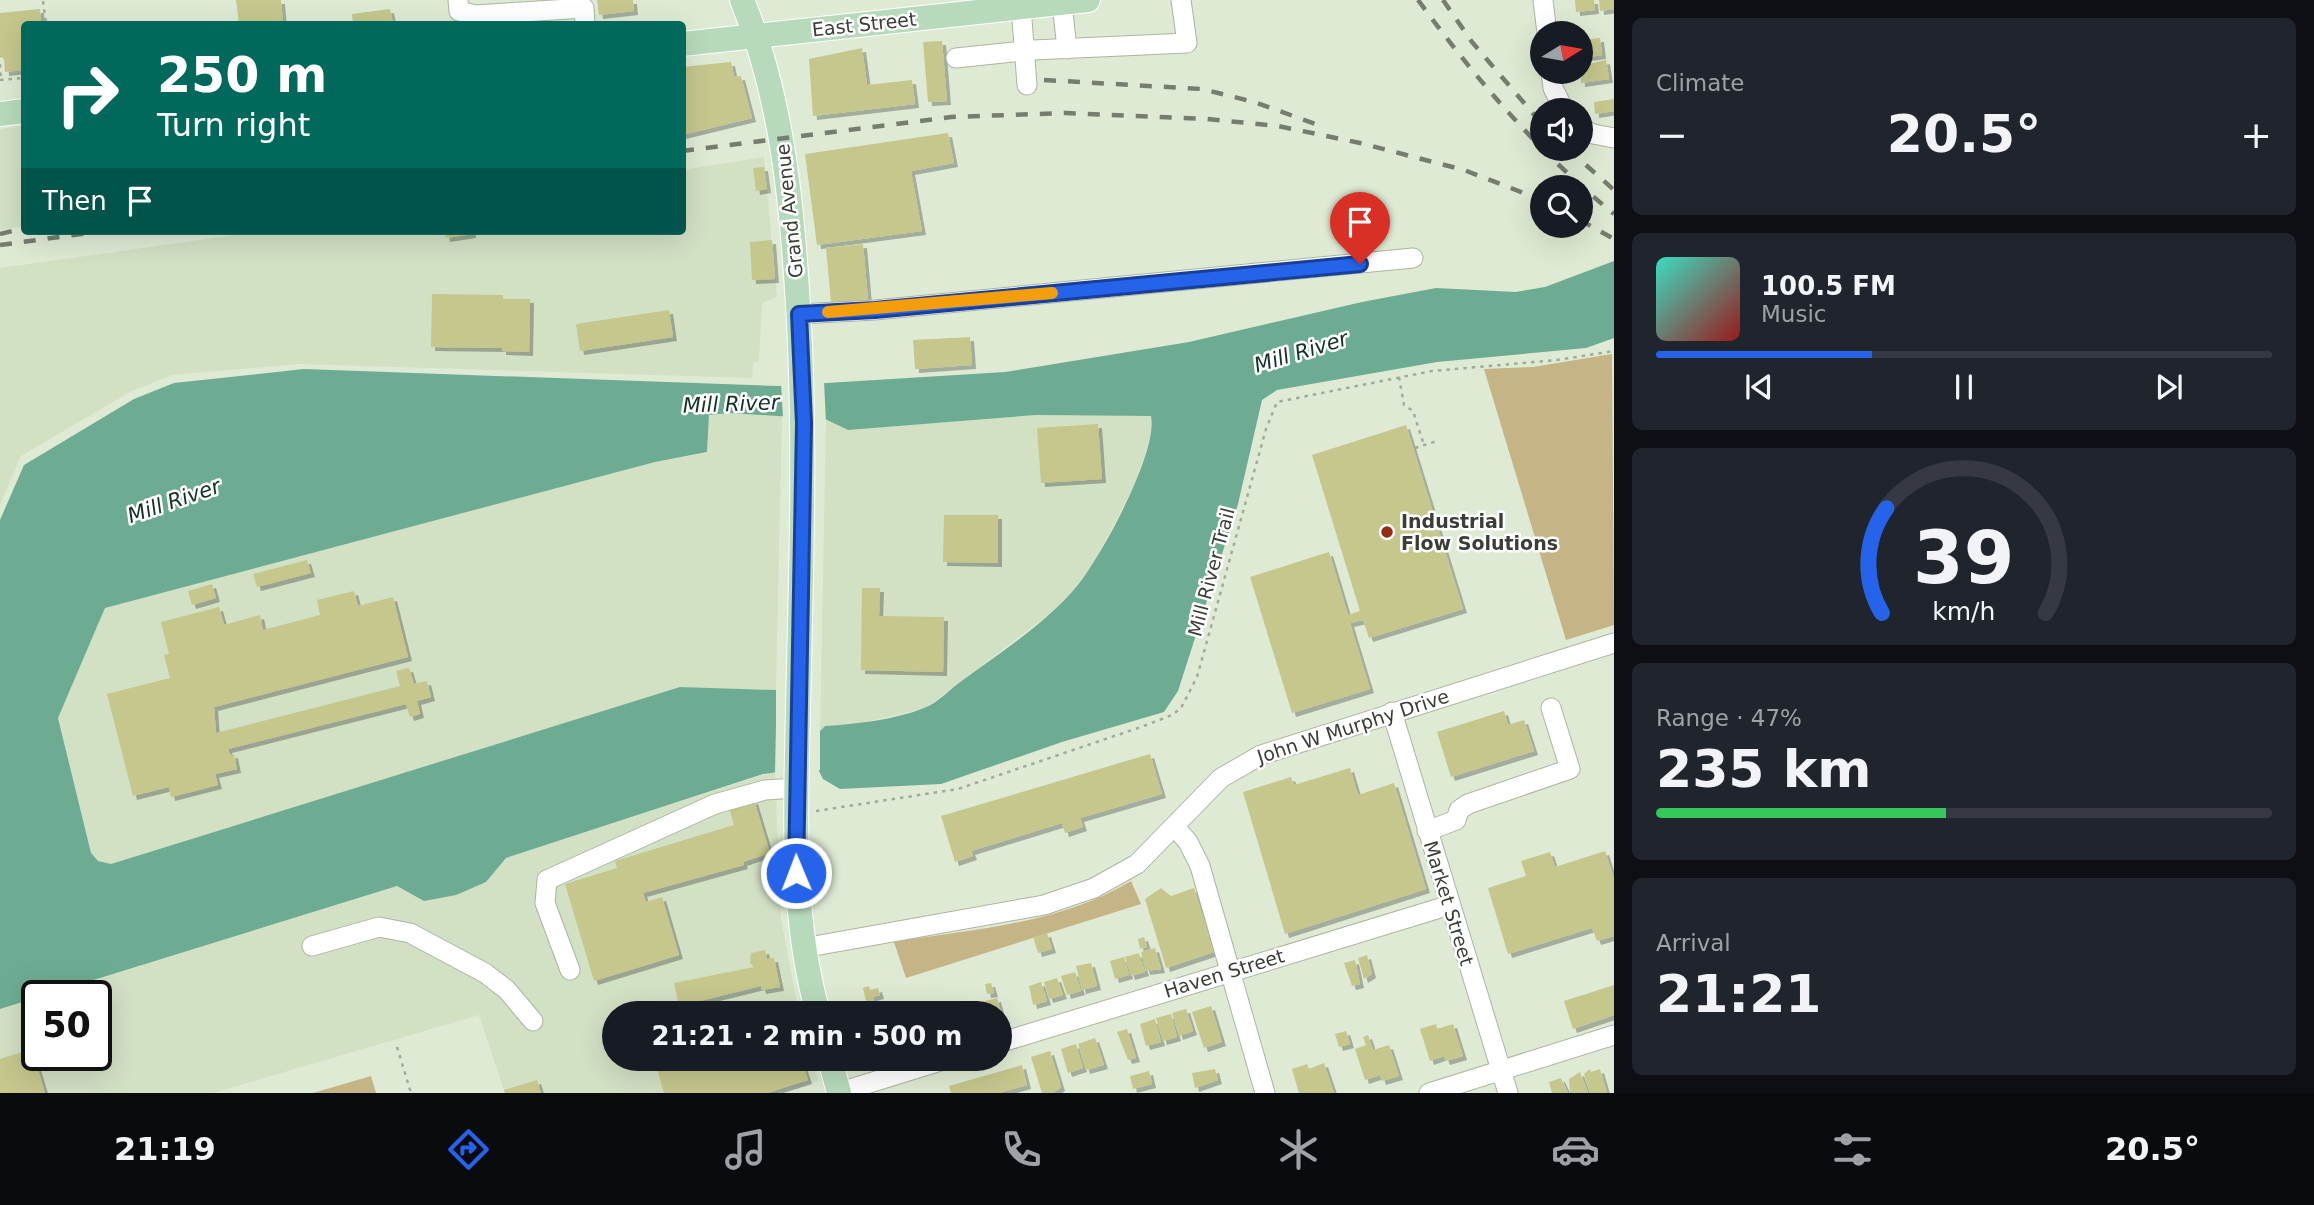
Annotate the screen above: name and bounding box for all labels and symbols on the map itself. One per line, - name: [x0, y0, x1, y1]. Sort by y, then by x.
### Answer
- street label: East Street: [811, 8, 917, 40]
- north arrow: [1530, 21, 1592, 84]
- street label: Grand Avenue: [771, 143, 807, 279]
- pin: [1330, 192, 1390, 264]
- water label: Mill River: [1251, 326, 1352, 378]
- water label: Mill River: [682, 390, 781, 418]
- water label: Mill River: [124, 473, 225, 528]
- street label: Mill River Trail: [1183, 505, 1239, 639]
- place label: Industrial Flow Solutions: [1401, 510, 1558, 554]
- marker: Industrial Flow Solutions: [1379, 524, 1395, 540]
- street label: John W Murphy Drive: [1253, 685, 1452, 768]
- position arrow: [759, 836, 833, 910]
- street label: Market Street: [1420, 838, 1478, 968]
- street label: Haven Street: [1161, 944, 1287, 1002]
- speed limit sign: 50: [21, 980, 112, 1071]

